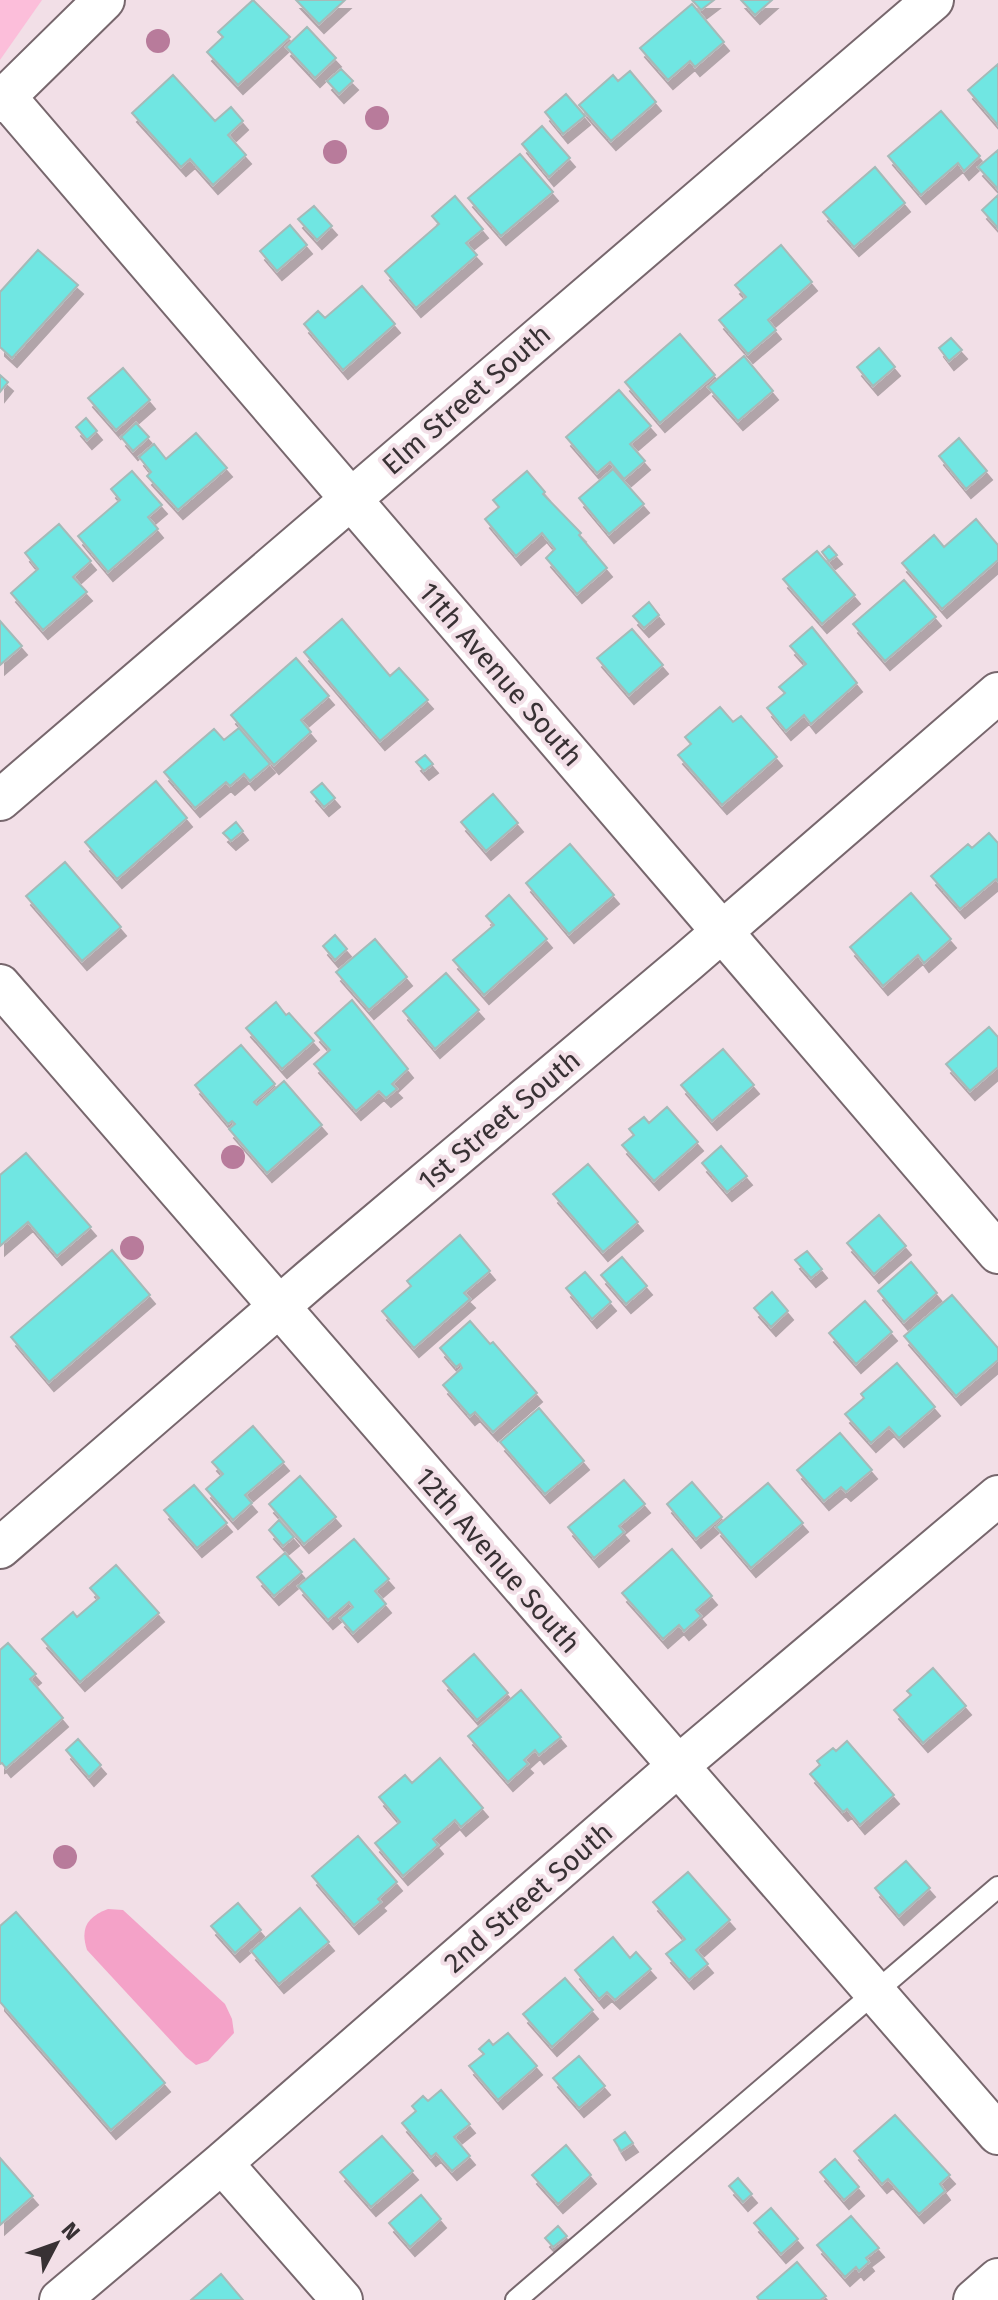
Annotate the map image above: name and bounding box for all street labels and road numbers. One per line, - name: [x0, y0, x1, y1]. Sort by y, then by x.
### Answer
- street label: Elm Street South: [375, 317, 557, 481]
- street label: 11th Avenue South: [412, 576, 589, 773]
- street label: 1st Street South: [412, 1043, 587, 1197]
- street label: 12th Avenue South: [408, 1461, 587, 1660]
- street label: 2nd Street South: [437, 1815, 619, 1979]

